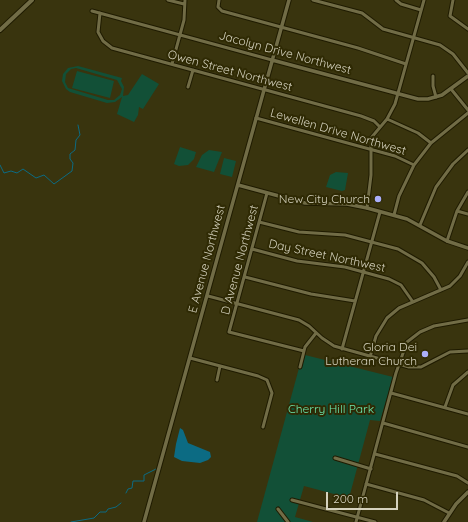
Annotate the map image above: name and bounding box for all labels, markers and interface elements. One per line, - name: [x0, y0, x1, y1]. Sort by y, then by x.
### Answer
- street label: Jacolyn Drive Northwest: [217, 28, 353, 78]
- street label: Owen Street Northwest: [166, 47, 294, 95]
- street label: Lewellen Drive Northwest: [268, 106, 408, 158]
- place label: New City Church: [279, 192, 370, 206]
- marker: New City Church: [373, 194, 383, 204]
- street label: E Avenue Northwest: [186, 203, 228, 315]
- street label: D Avenue Northwest: [218, 203, 262, 317]
- street label: Day Street Northwest: [267, 237, 387, 275]
- place label: Gloria Dei Lutheran Church: [325, 340, 417, 368]
- marker: Gloria Dei Lutheran Church: [420, 349, 430, 359]
- park label: Cherry Hill Park: [288, 402, 374, 416]
- scale bar: [328, 484, 400, 510]
- text: 200 m: [333, 491, 368, 506]

